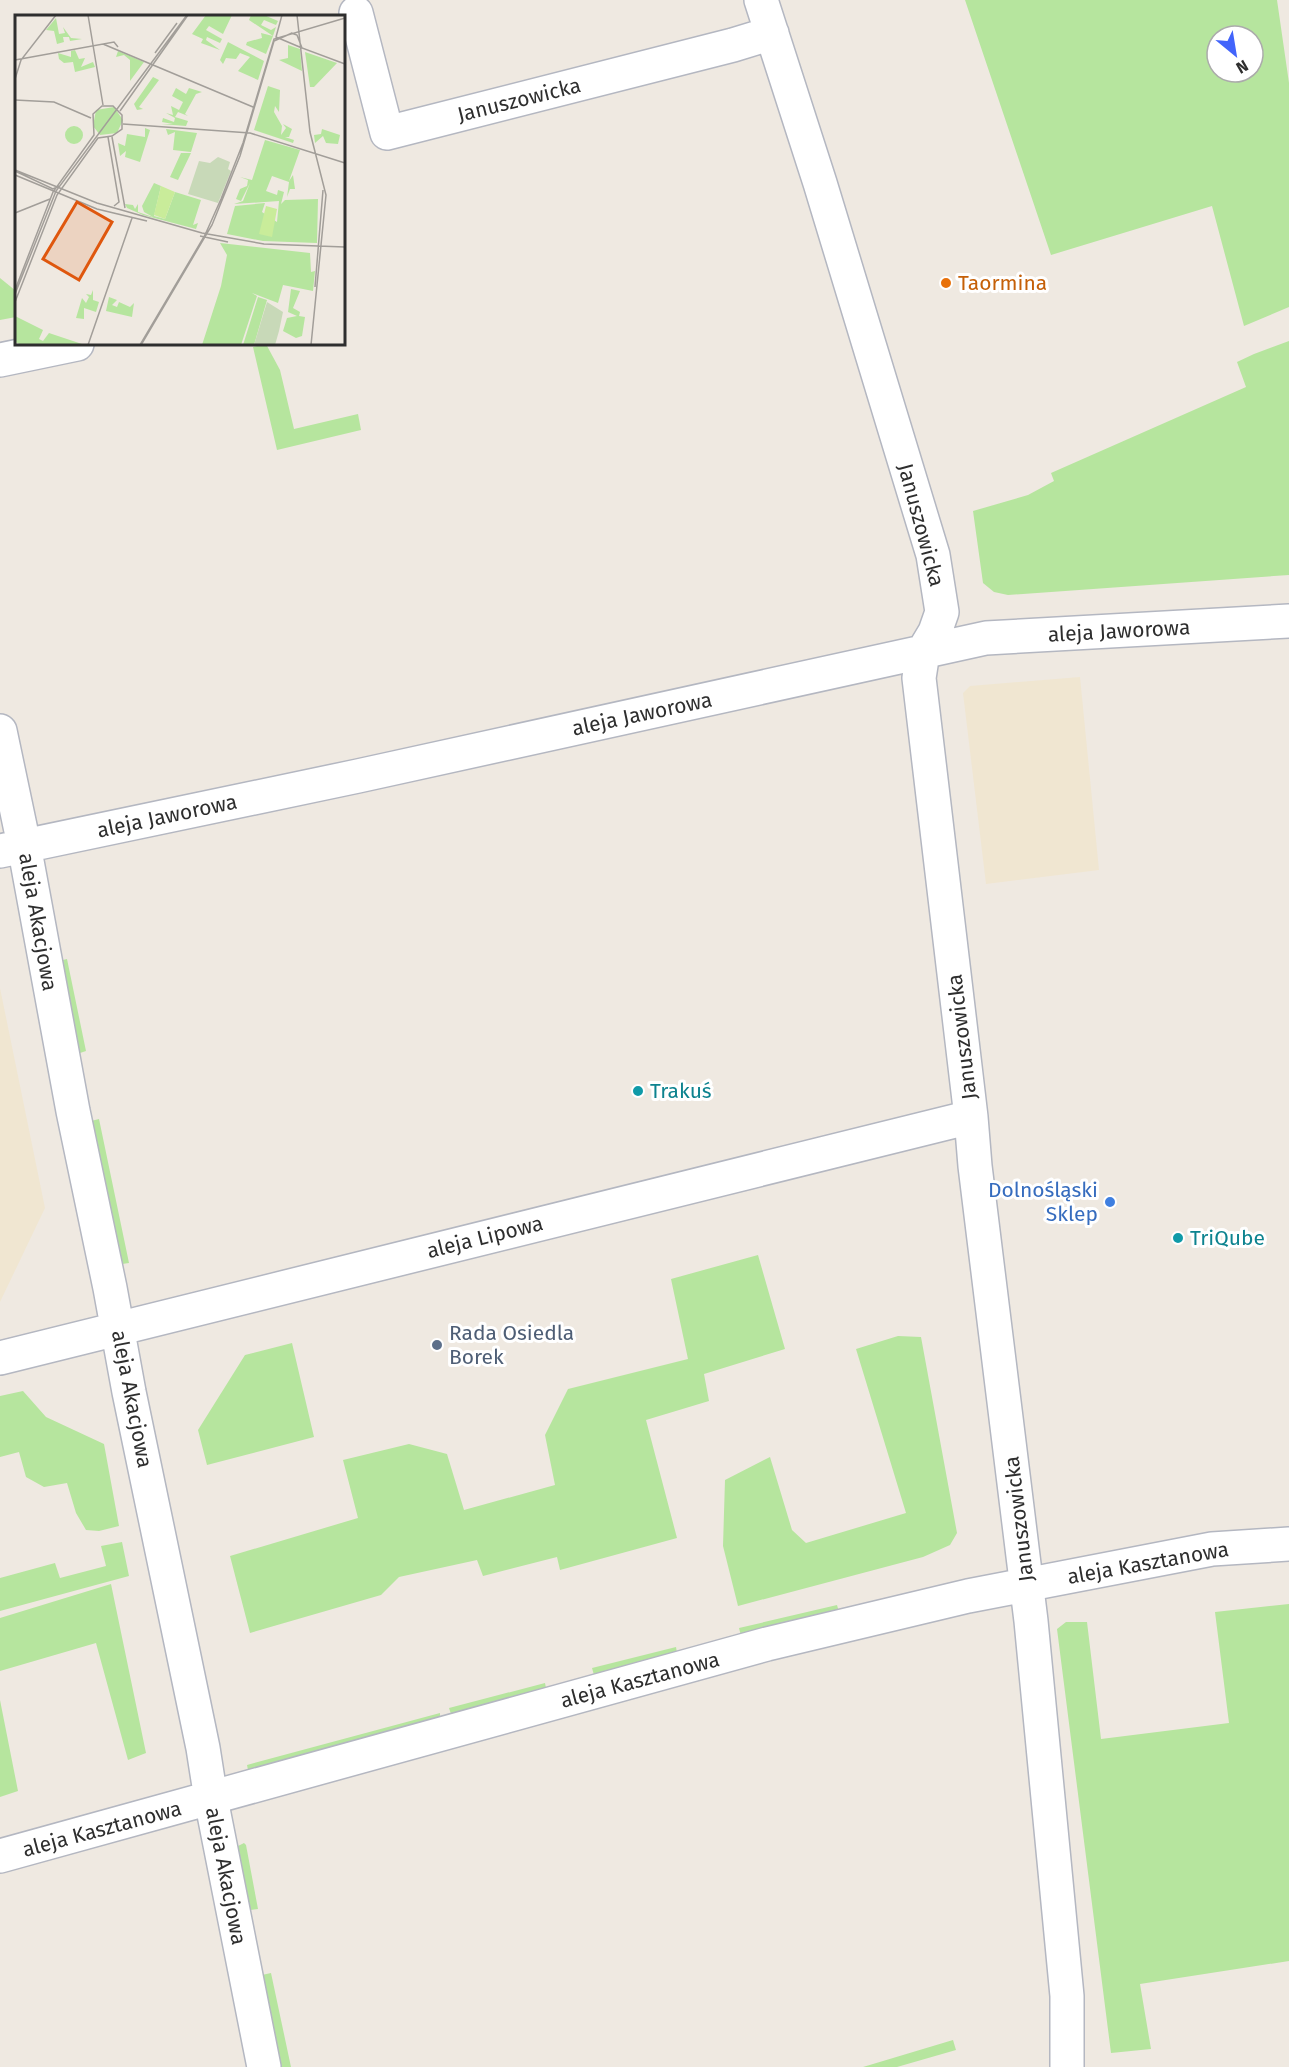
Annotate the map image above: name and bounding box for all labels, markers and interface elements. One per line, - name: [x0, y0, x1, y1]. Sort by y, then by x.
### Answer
- inset map: [15, 15, 345, 345]
- north arrow: [1205, 24, 1265, 84]
- text: N: [1233, 56, 1252, 77]
- street label: Januszowicka: [455, 72, 583, 128]
- place label: Taormina: [958, 270, 1047, 296]
- marker: Taormina: [939, 276, 953, 290]
- street label: Januszowicka: [892, 461, 950, 589]
- street label: aleja Jaworowa: [1047, 614, 1191, 648]
- street label: aleja Jaworowa: [570, 686, 714, 742]
- street label: aleja Jaworowa: [95, 788, 239, 844]
- street label: aleja Akacjowa: [13, 851, 63, 993]
- street label: Januszowicka: [941, 973, 983, 1101]
- place label: Trakuś: [650, 1078, 712, 1104]
- marker: Trakuś: [631, 1084, 645, 1098]
- place label: Dolnośląski Sklep: [988, 1177, 1098, 1227]
- marker: Dolnośląski Sklep: [1103, 1195, 1117, 1209]
- street label: aleja Lipowa: [424, 1210, 546, 1264]
- place label: TriQube: [1190, 1225, 1265, 1251]
- marker: TriQube: [1171, 1231, 1185, 1245]
- place label: Rada Osiedla Borek: [449, 1320, 574, 1370]
- street label: aleja Akacjowa: [106, 1328, 158, 1470]
- marker: Rada Osiedla Borek: [430, 1338, 444, 1352]
- street label: Januszowicka: [998, 1455, 1040, 1583]
- street label: aleja Kasztanowa: [1065, 1536, 1231, 1590]
- street label: aleja Kasztanowa: [558, 1646, 722, 1714]
- street label: aleja Kasztanowa: [20, 1795, 184, 1863]
- street label: aleja Akacjowa: [200, 1805, 252, 1947]

